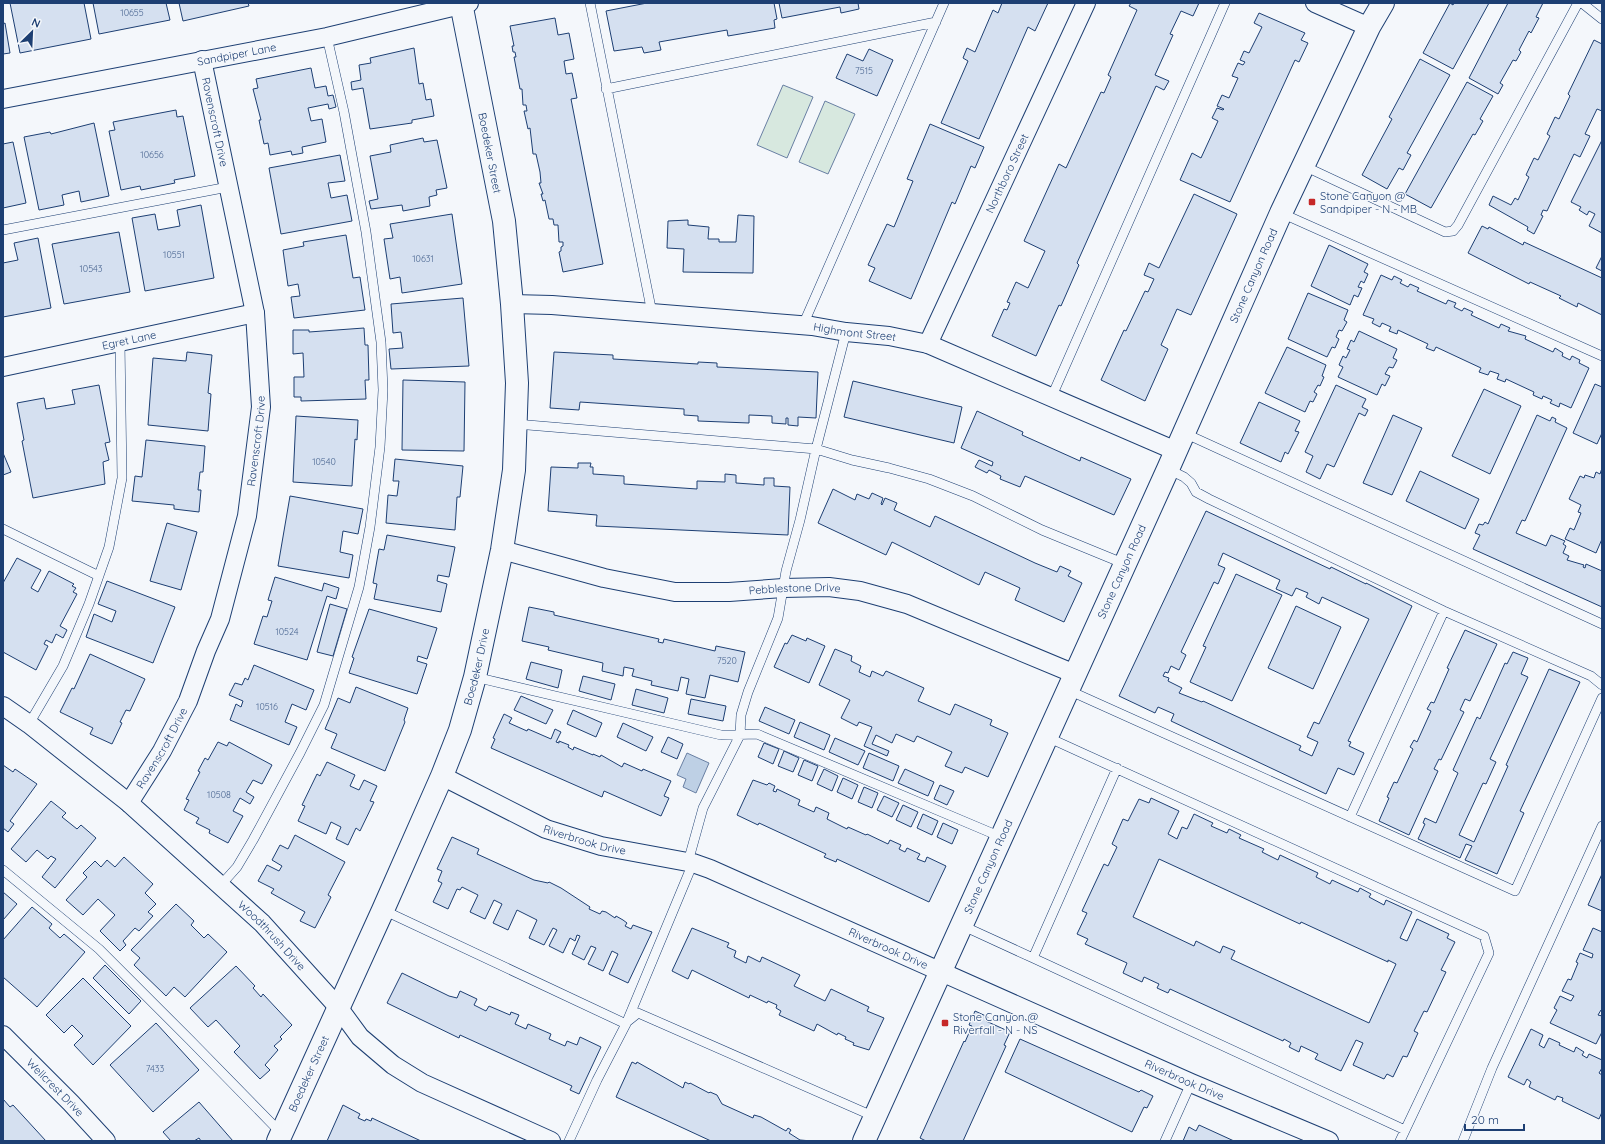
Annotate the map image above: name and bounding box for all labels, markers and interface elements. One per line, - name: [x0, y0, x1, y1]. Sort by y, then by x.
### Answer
- house number: 10655: [120, 7, 144, 18]
- north arrow: [12, 12, 52, 52]
- text: N: [30, 15, 43, 31]
- street label: Sandpiper Lane: [196, 40, 277, 69]
- house number: 7515: [855, 65, 873, 76]
- street label: Ravenscroft Drive: [199, 76, 231, 168]
- street label: Boedeker Street: [475, 111, 505, 195]
- street label: Northboro Street: [983, 131, 1032, 215]
- house number: 10656: [140, 149, 164, 160]
- place label: Stone Canyon @ Sandpiper - N - MB: [1320, 189, 1417, 216]
- marker: Stone Canyon @ Sandpiper - N - MB: [1307, 197, 1317, 207]
- street label: Stone Canyon Road: [1226, 226, 1280, 325]
- house number: 10551: [163, 249, 185, 260]
- house number: 10631: [412, 253, 434, 264]
- house number: 10543: [79, 263, 103, 274]
- street label: Highmont Street: [812, 319, 898, 344]
- street label: Egret Lane: [101, 327, 158, 353]
- street label: Ravenscroft Drive: [244, 395, 268, 487]
- house number: 10540: [312, 456, 336, 467]
- street label: Stone Canyon Road: [1094, 522, 1149, 621]
- street label: Pebblestone Drive: [748, 580, 842, 598]
- house number: 10524: [275, 626, 299, 637]
- street label: Boedeker Drive: [460, 627, 492, 707]
- house number: 7520: [717, 655, 737, 666]
- house number: 10516: [256, 701, 278, 712]
- street label: Ravenscroft Drive: [133, 705, 190, 791]
- house number: 10508: [207, 789, 231, 800]
- street label: Stone Canyon Road: [961, 817, 1015, 916]
- street label: Riverbrook Drive: [542, 822, 627, 857]
- street label: Woodthrush Drive: [235, 898, 309, 973]
- street label: Riverbrook Drive: [846, 925, 930, 972]
- place label: Stone Canyon @ Riverfall - N - NS: [953, 1010, 1038, 1037]
- marker: Stone Canyon @ Riverfall - N - NS: [940, 1018, 950, 1028]
- street label: Boedeker Street: [285, 1033, 332, 1114]
- street label: Wellcrest Drive: [24, 1056, 87, 1119]
- street label: Riverbrook Drive: [1142, 1056, 1226, 1103]
- house number: 7433: [146, 1063, 164, 1074]
- scale bar: [1465, 1106, 1524, 1132]
- text: 20 m: [1471, 1112, 1499, 1127]

